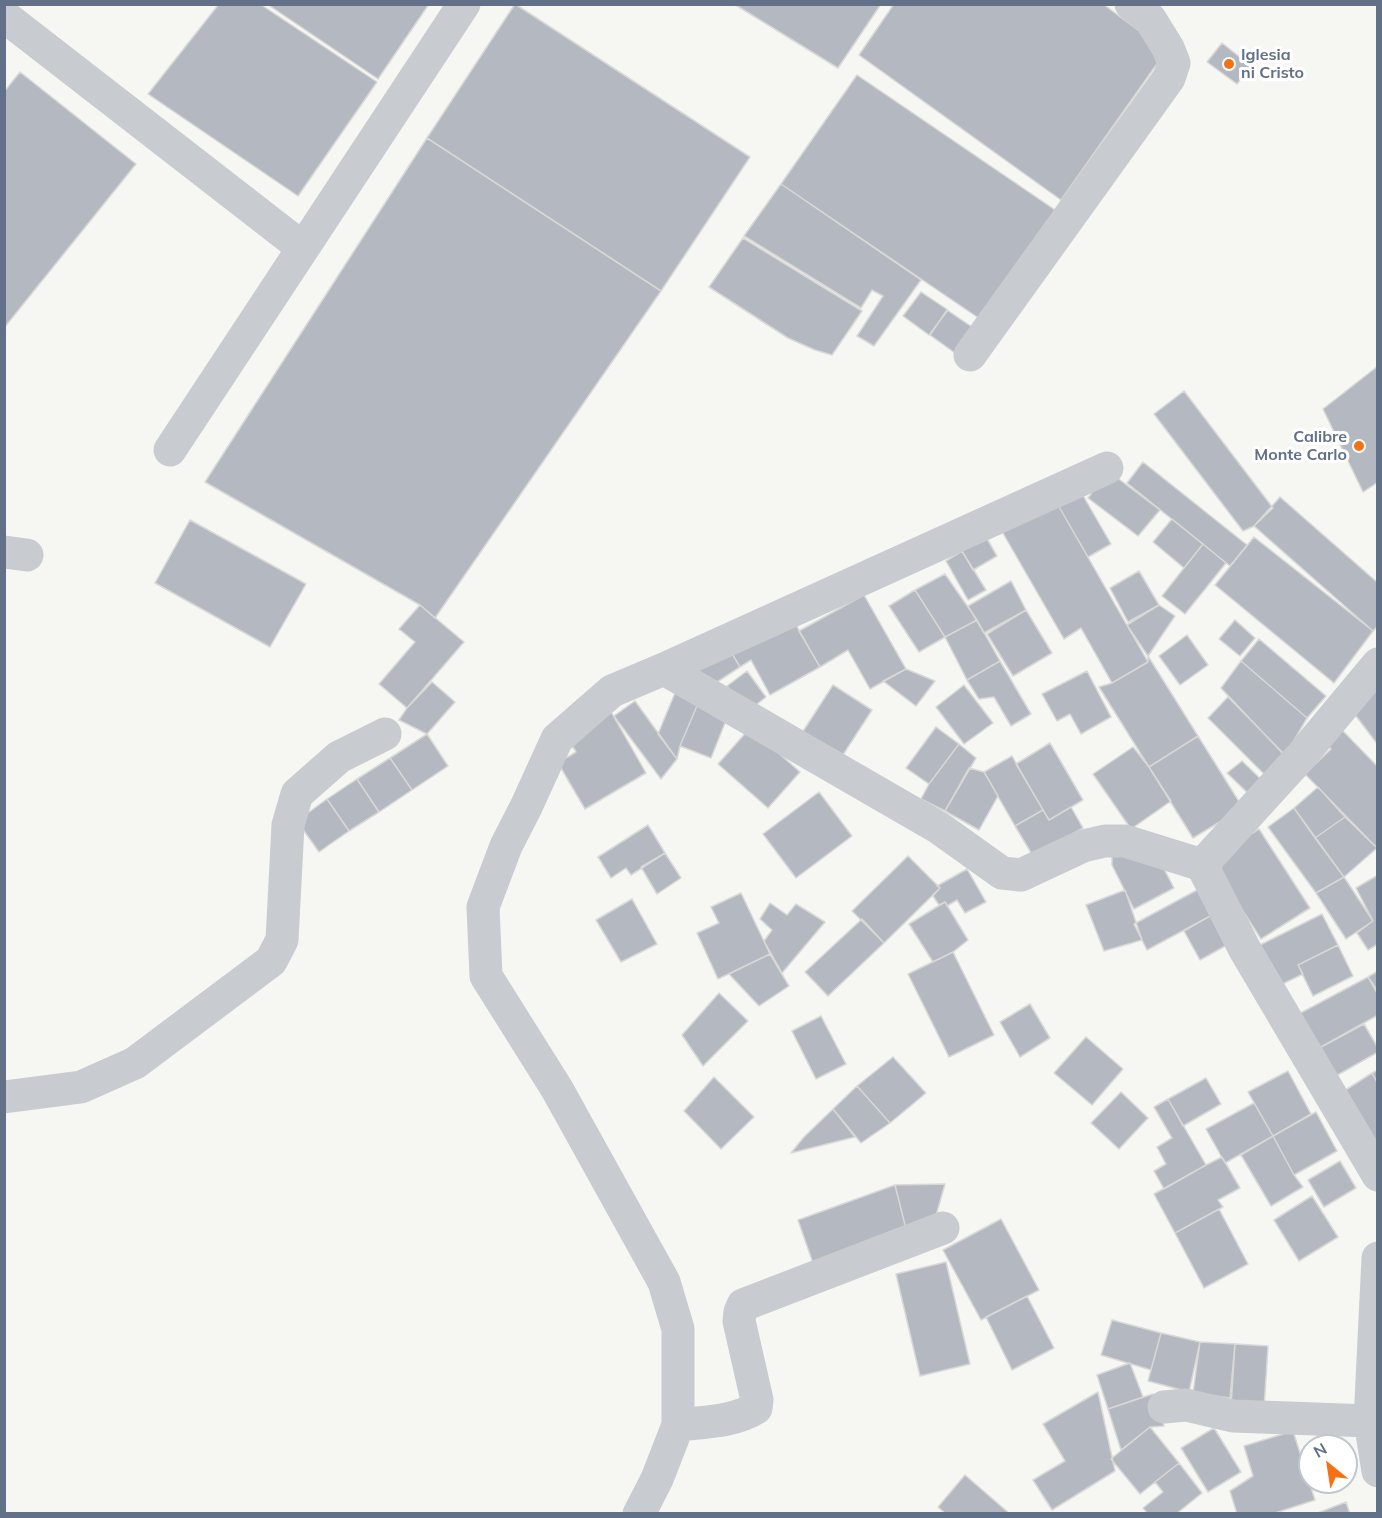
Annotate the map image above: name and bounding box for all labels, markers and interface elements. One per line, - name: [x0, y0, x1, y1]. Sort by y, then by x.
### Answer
- place label: Iglesia ni Cristo: [1241, 45, 1304, 83]
- marker: Iglesia ni Cristo: [1222, 57, 1236, 71]
- place label: Calibre Monte Carlo: [1254, 427, 1347, 465]
- marker: Calibre Monte Carlo: [1352, 439, 1366, 453]
- north arrow: [1298, 1434, 1358, 1494]
- text: N: [1310, 1438, 1330, 1462]

